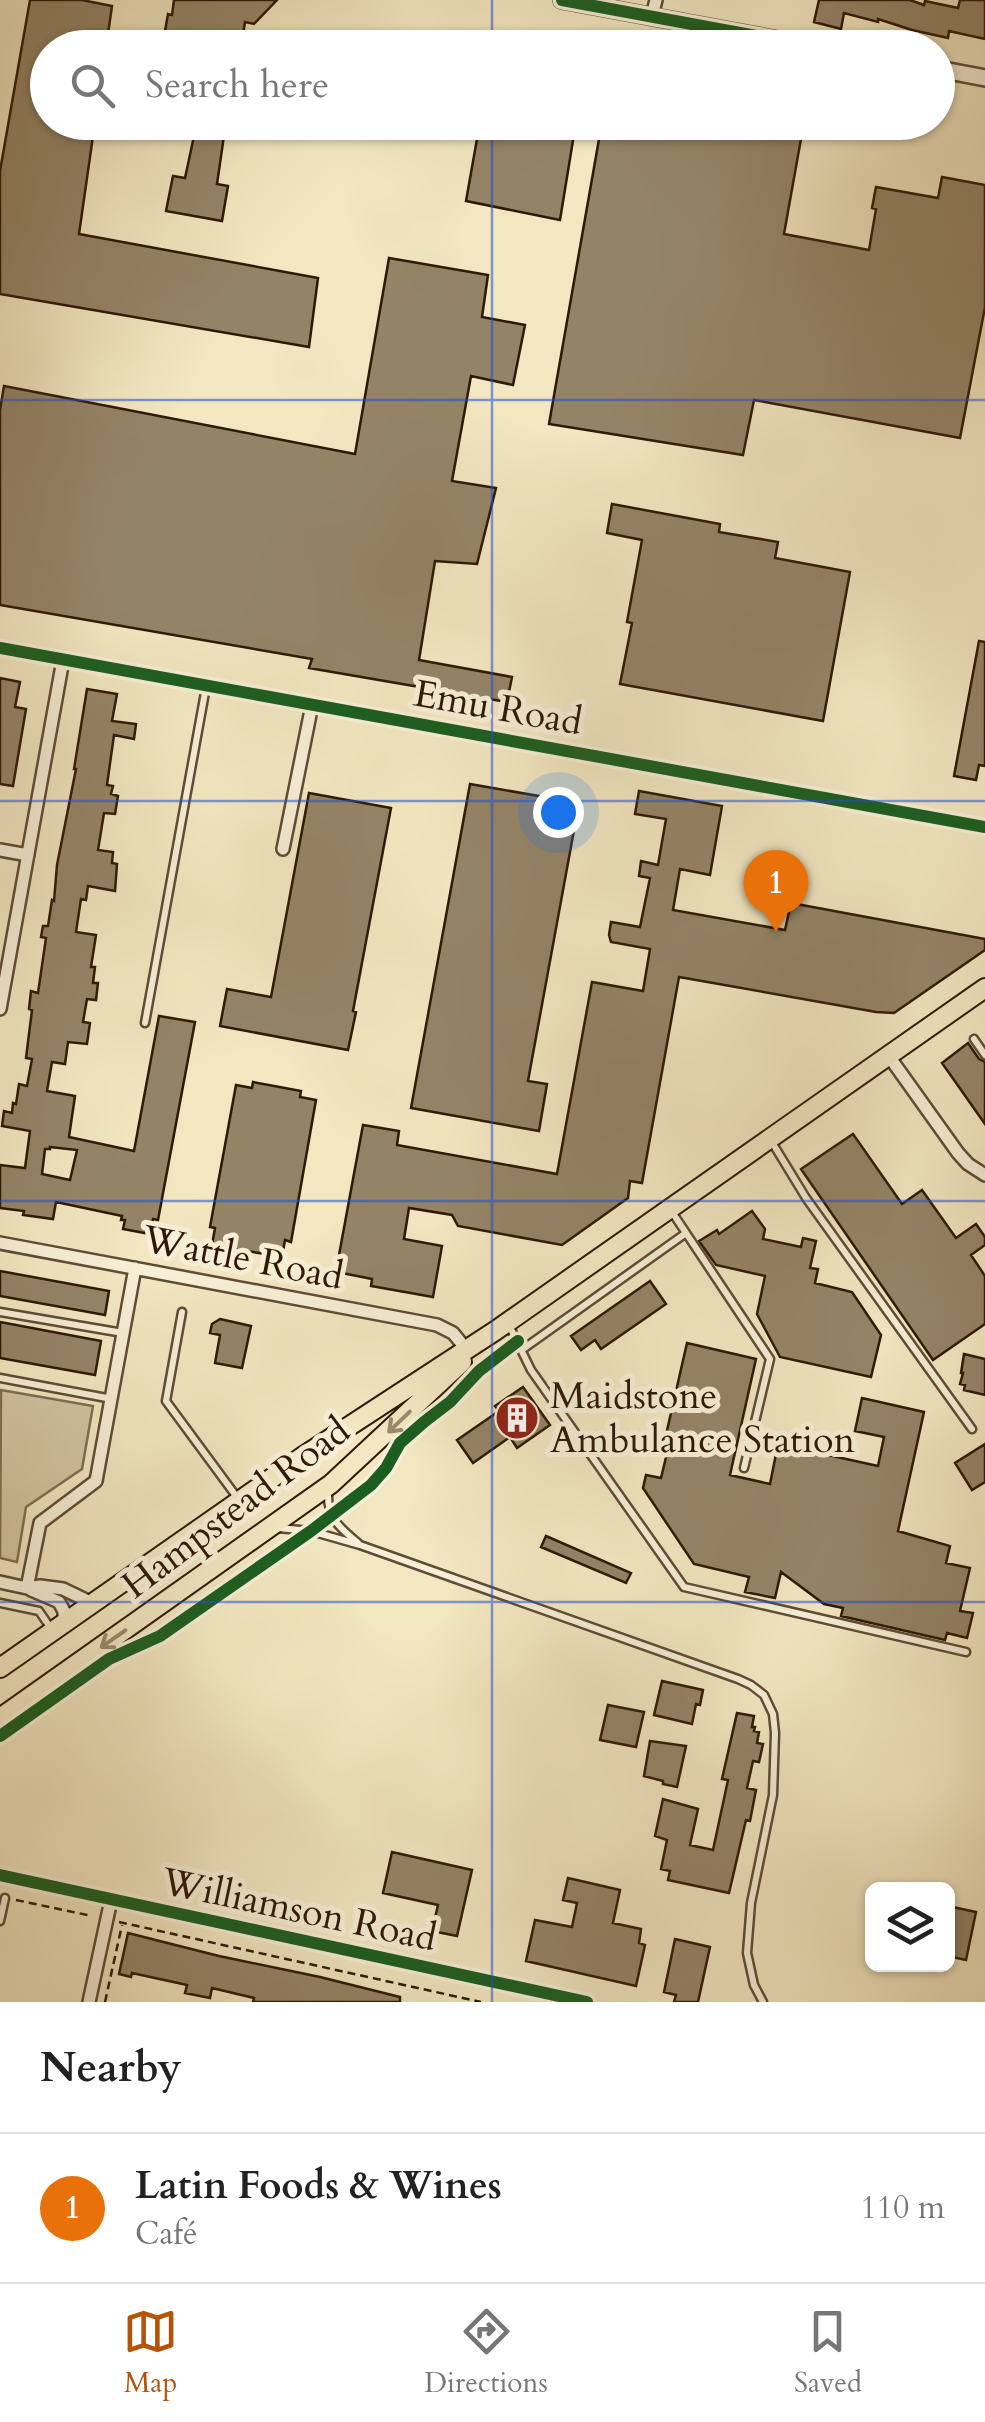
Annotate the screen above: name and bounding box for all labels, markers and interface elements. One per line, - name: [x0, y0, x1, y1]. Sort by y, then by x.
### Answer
- search box: [30, 30, 955, 140]
- icon: search: [65, 58, 120, 113]
- text: Search here: [145, 59, 329, 111]
- street label: Emu Road: [410, 668, 586, 748]
- your location: [533, 787, 584, 838]
- pin: 1: [744, 850, 808, 932]
- street label: Wattle Road: [137, 1213, 348, 1303]
- place label: Maidstone Ambulance Station: [550, 1370, 856, 1466]
- building icon: Maidstone Ambulance Station: [494, 1395, 540, 1441]
- street label: Hampstead Road: [111, 1405, 361, 1611]
- one-way arrow: [388, 1410, 412, 1434]
- one-way arrow: [100, 1628, 127, 1649]
- street label: Williamson Road: [156, 1855, 441, 1965]
- map controls: [865, 1882, 955, 1972]
- button: layers: [865, 1882, 955, 1972]
- text: Nearby: [40, 2039, 182, 2096]
- text: Latin Foods & Wines: [135, 2160, 502, 2212]
- text: 1: [64, 2186, 81, 2230]
- text: 110 m: [860, 2186, 945, 2230]
- text: Café: [135, 2212, 198, 2256]
- tab: Map: [123, 2304, 178, 2402]
- tab: Directions: [424, 2304, 548, 2402]
- tab: Saved: [794, 2304, 862, 2402]

